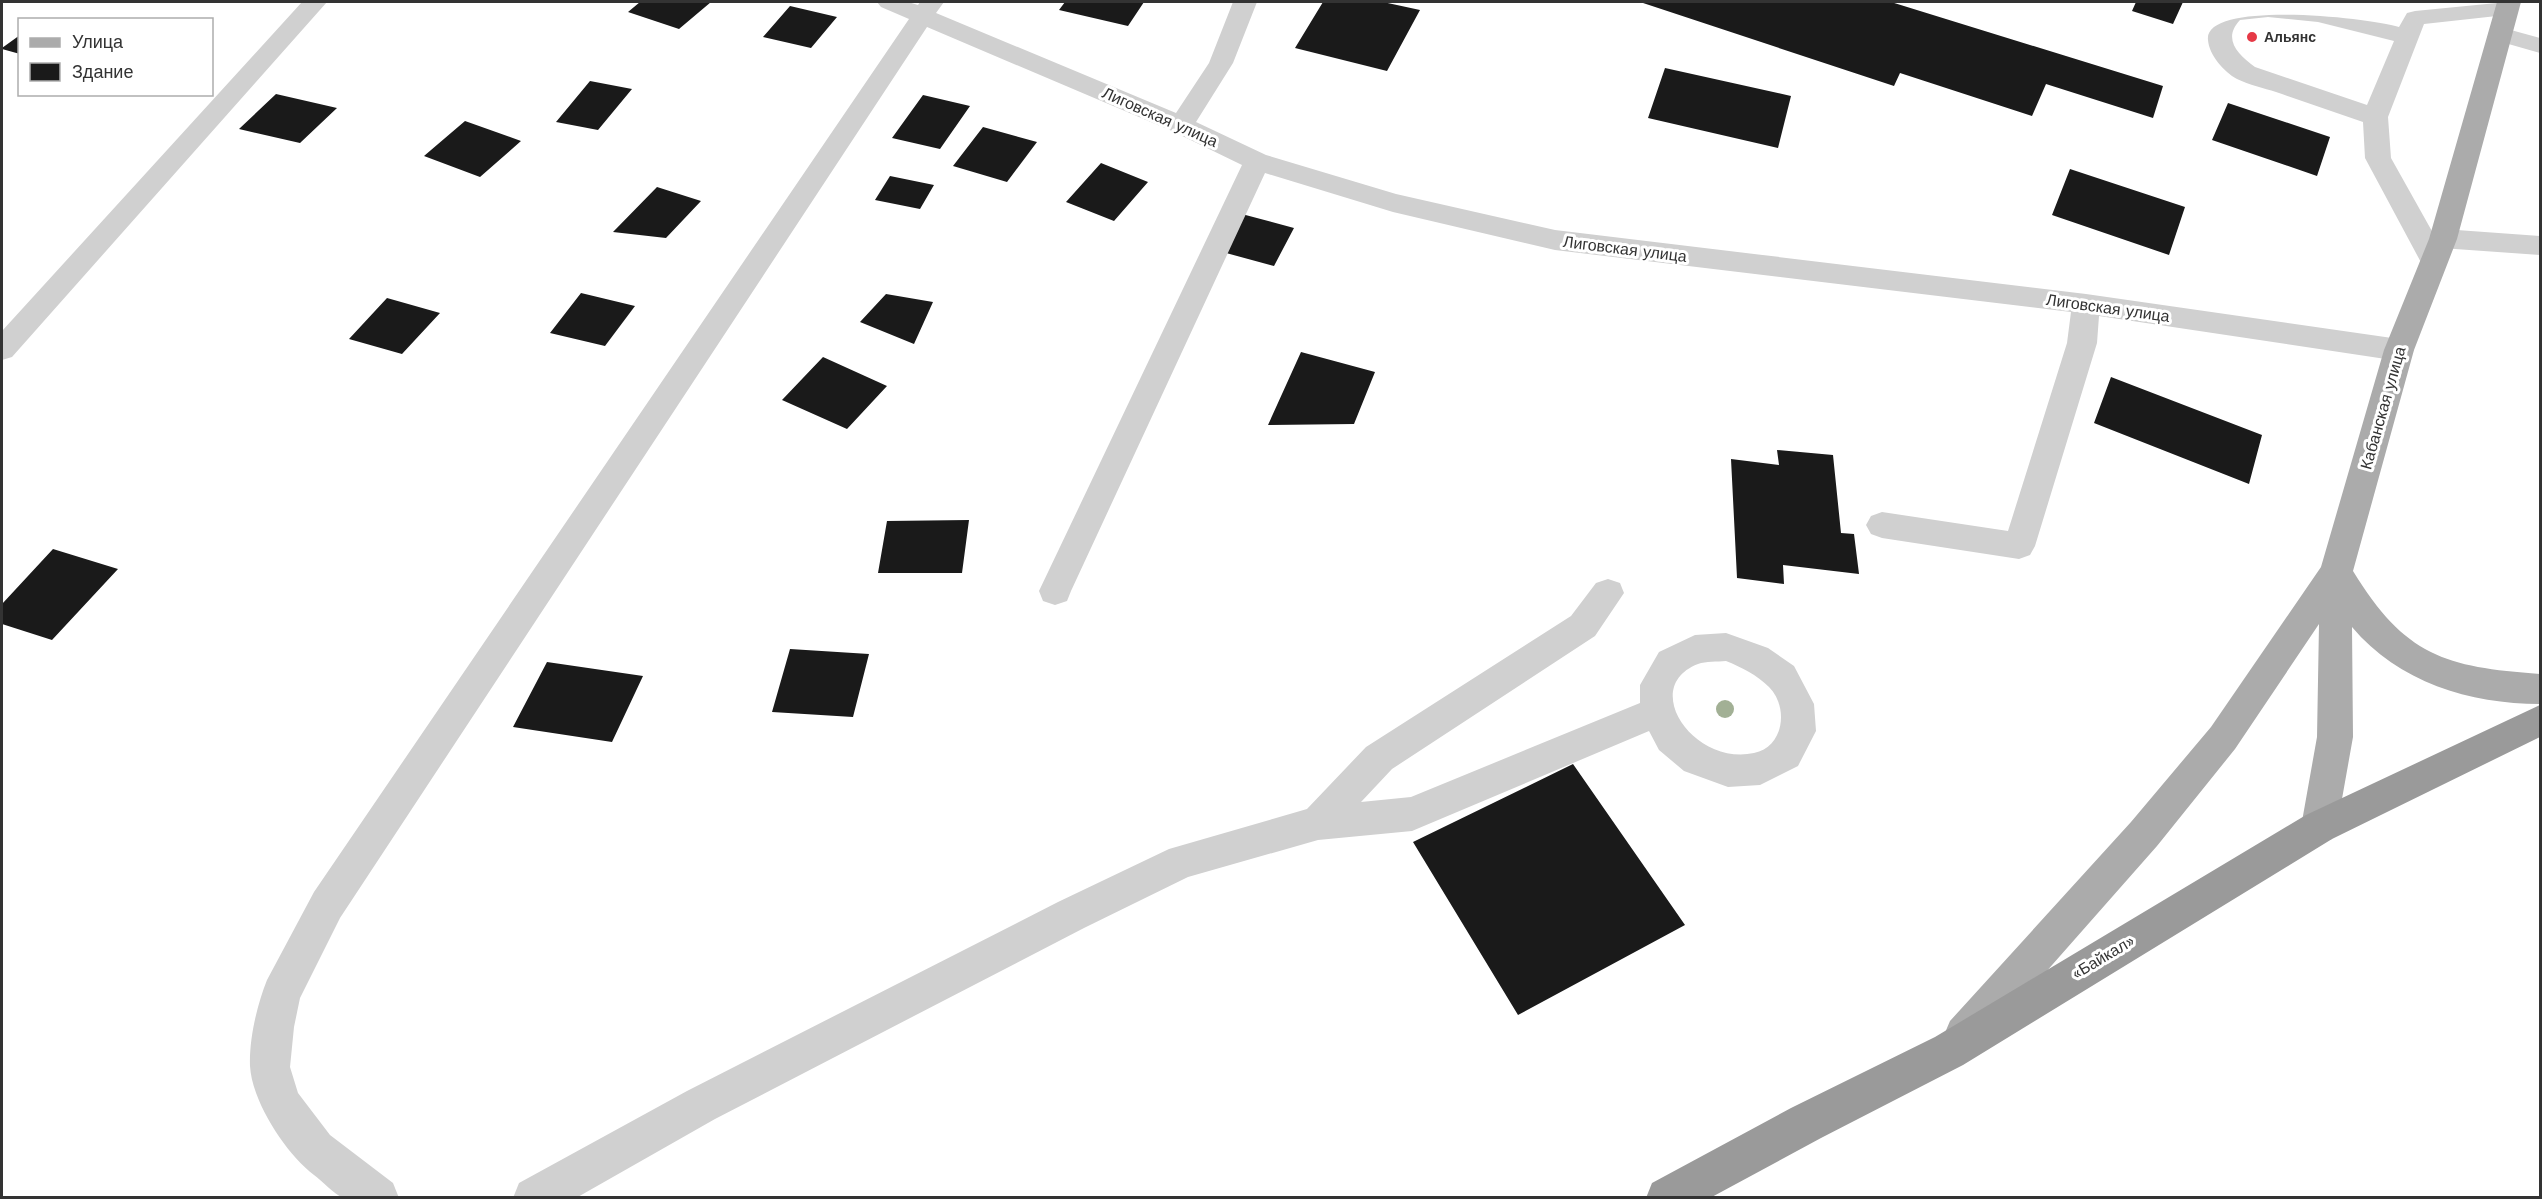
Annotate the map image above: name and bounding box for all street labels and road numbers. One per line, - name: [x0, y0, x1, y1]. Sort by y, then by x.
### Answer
- street label: Лиговская улица: [1099, 83, 1221, 151]
- street label: Лиговская улица: [1562, 232, 1688, 266]
- street label: Лиговская улица: [2045, 290, 2171, 326]
- street label: Кабанская улица: [2356, 344, 2410, 472]
- street label: «Байкал»: [2068, 931, 2138, 983]

